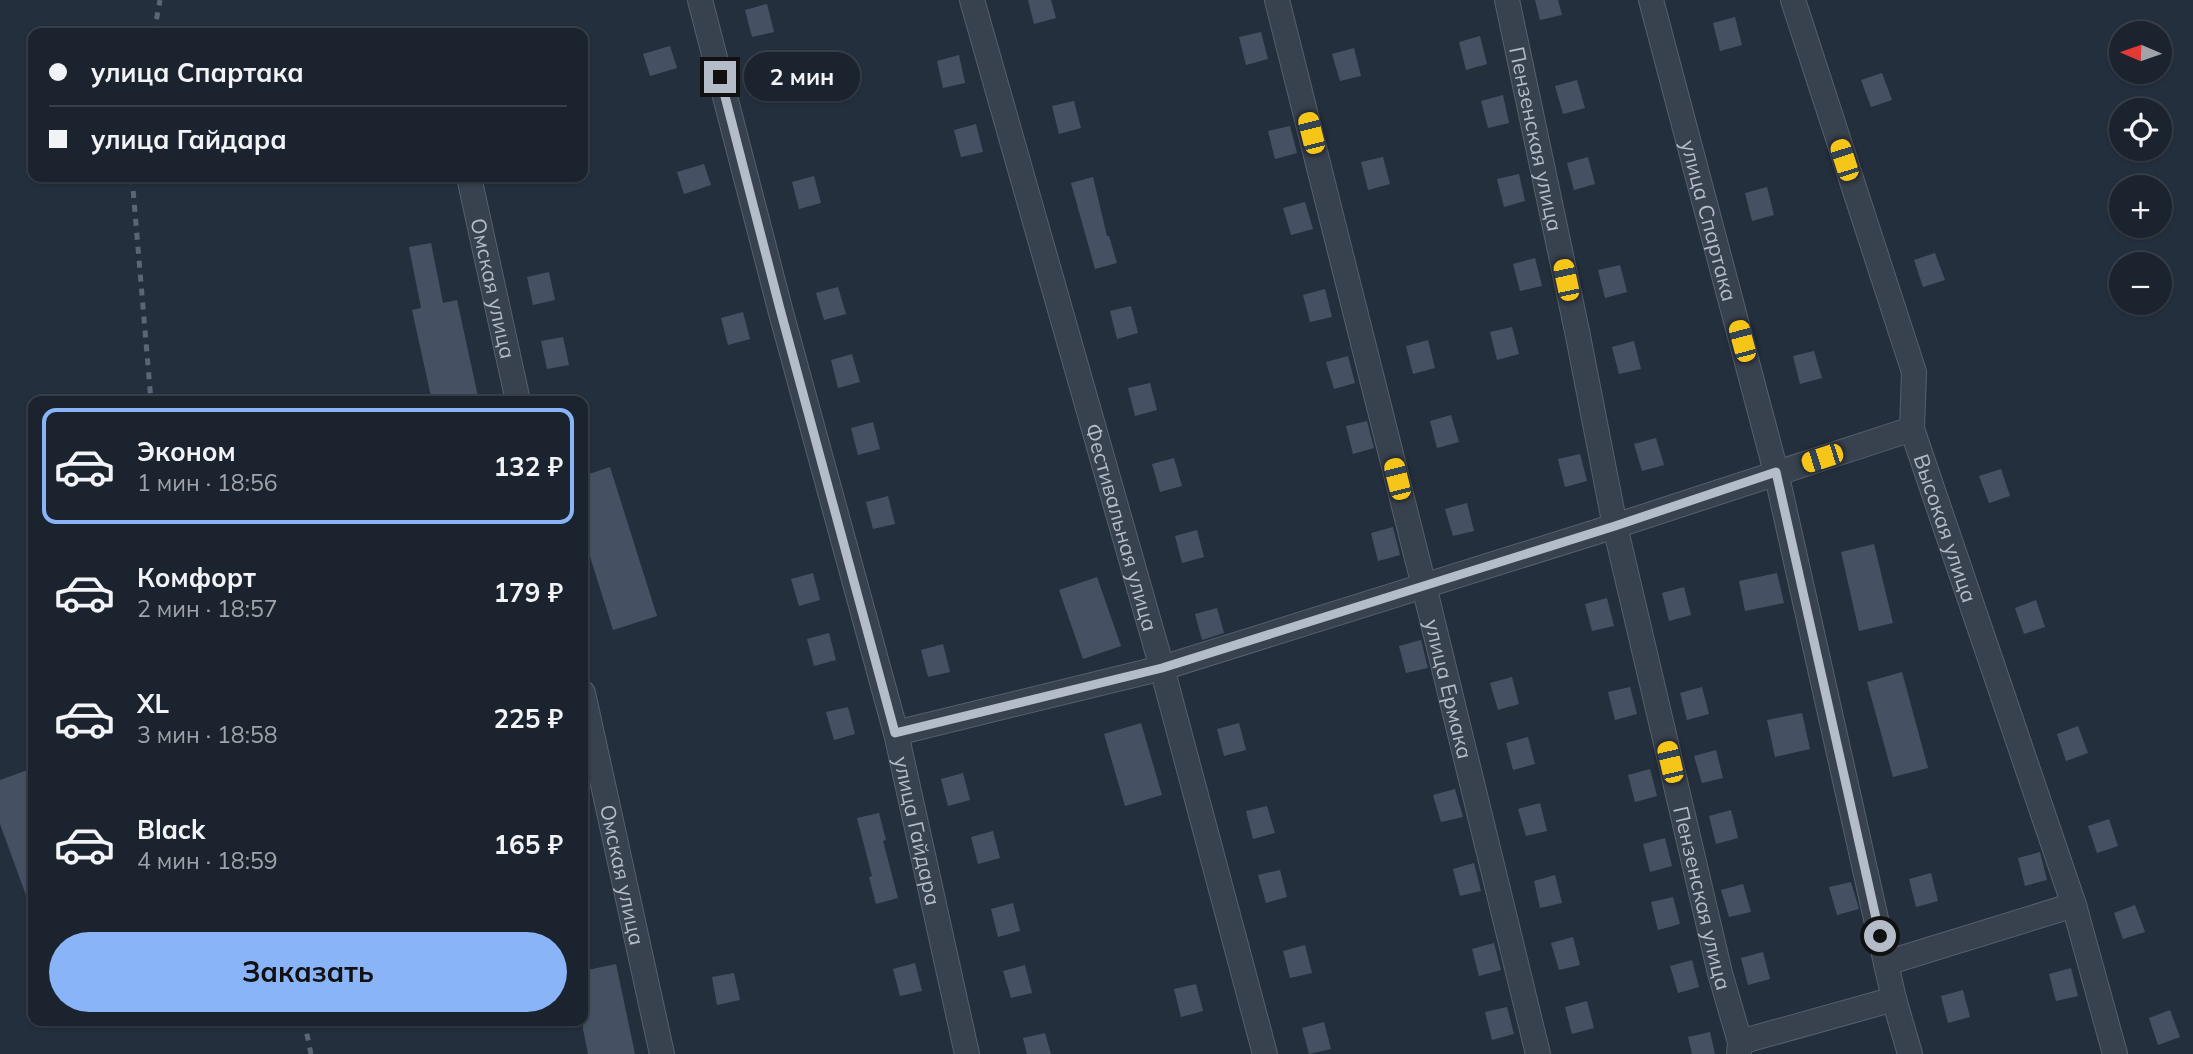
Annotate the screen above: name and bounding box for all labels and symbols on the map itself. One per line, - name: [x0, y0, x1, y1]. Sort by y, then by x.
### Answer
- north arrow: [2109, 21, 2172, 84]
- street label: Пензенская улица: [1504, 44, 1569, 234]
- callout: 2 мин: [744, 52, 860, 102]
- route end: [704, 61, 736, 93]
- car: [1296, 110, 1327, 156]
- street label: улица Спартака: [1676, 137, 1743, 304]
- car: [1828, 137, 1861, 183]
- street label: Омская улица: [465, 216, 521, 361]
- car: [1552, 257, 1581, 303]
- car: [1727, 318, 1758, 364]
- street label: Фестивальная улица: [1080, 420, 1164, 634]
- car: [1799, 442, 1846, 474]
- street label: Высокая улица: [1908, 451, 1983, 606]
- car: [1382, 456, 1413, 502]
- street label: улица Ермака: [1420, 616, 1479, 761]
- car: [1656, 739, 1685, 785]
- street label: улица Гайдара: [889, 754, 947, 908]
- street label: Омская улица: [595, 802, 651, 947]
- street label: Пензенская улица: [1668, 803, 1737, 993]
- route start: [1864, 920, 1896, 952]

